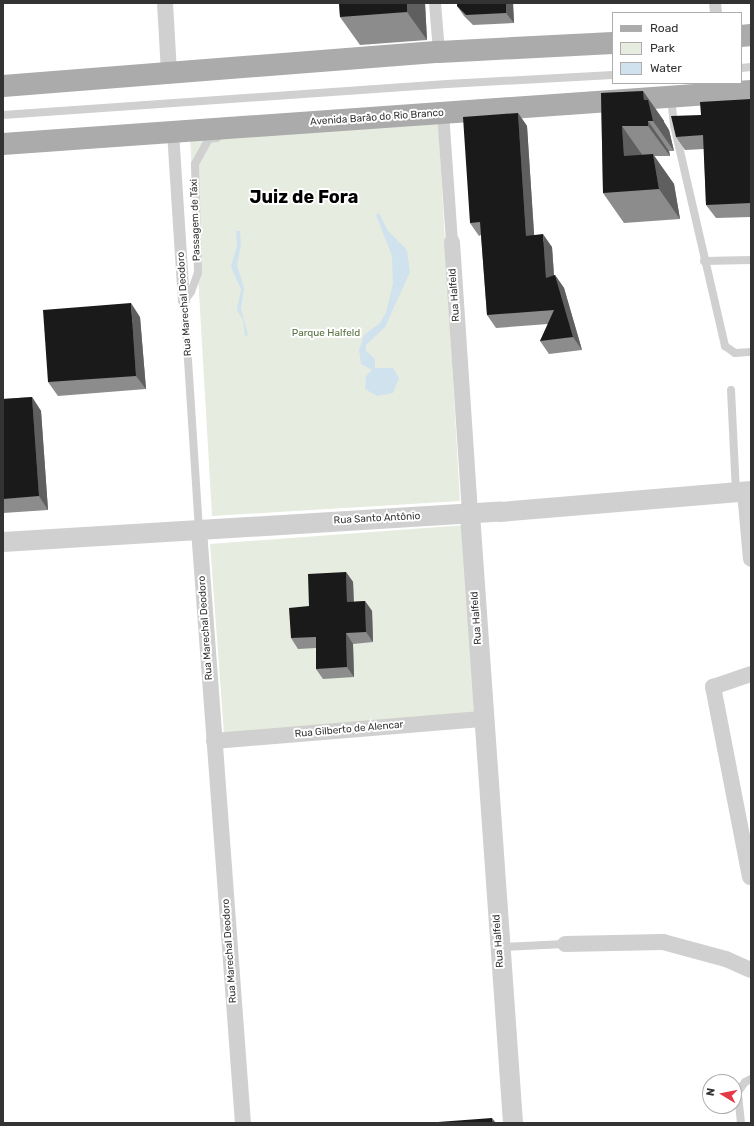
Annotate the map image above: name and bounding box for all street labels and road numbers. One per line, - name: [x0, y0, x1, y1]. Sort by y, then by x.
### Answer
- street label: Avenida Barão do Rio Branco: [310, 107, 444, 129]
- street label: Passagem de Táxi: [189, 178, 203, 262]
- street label: Rua Marechal Deodoro: [175, 251, 195, 357]
- street label: Rua Halfeld: [447, 268, 463, 322]
- street label: Rua Santo Antônio: [333, 511, 421, 527]
- street label: Rua Marechal Deodoro: [196, 575, 216, 681]
- street label: Rua Halfeld: [469, 591, 485, 645]
- street label: Rua Gilberto de Alencar: [294, 719, 404, 741]
- street label: Rua Marechal Deodoro: [220, 898, 240, 1004]
- street label: Rua Halfeld: [491, 914, 507, 968]

